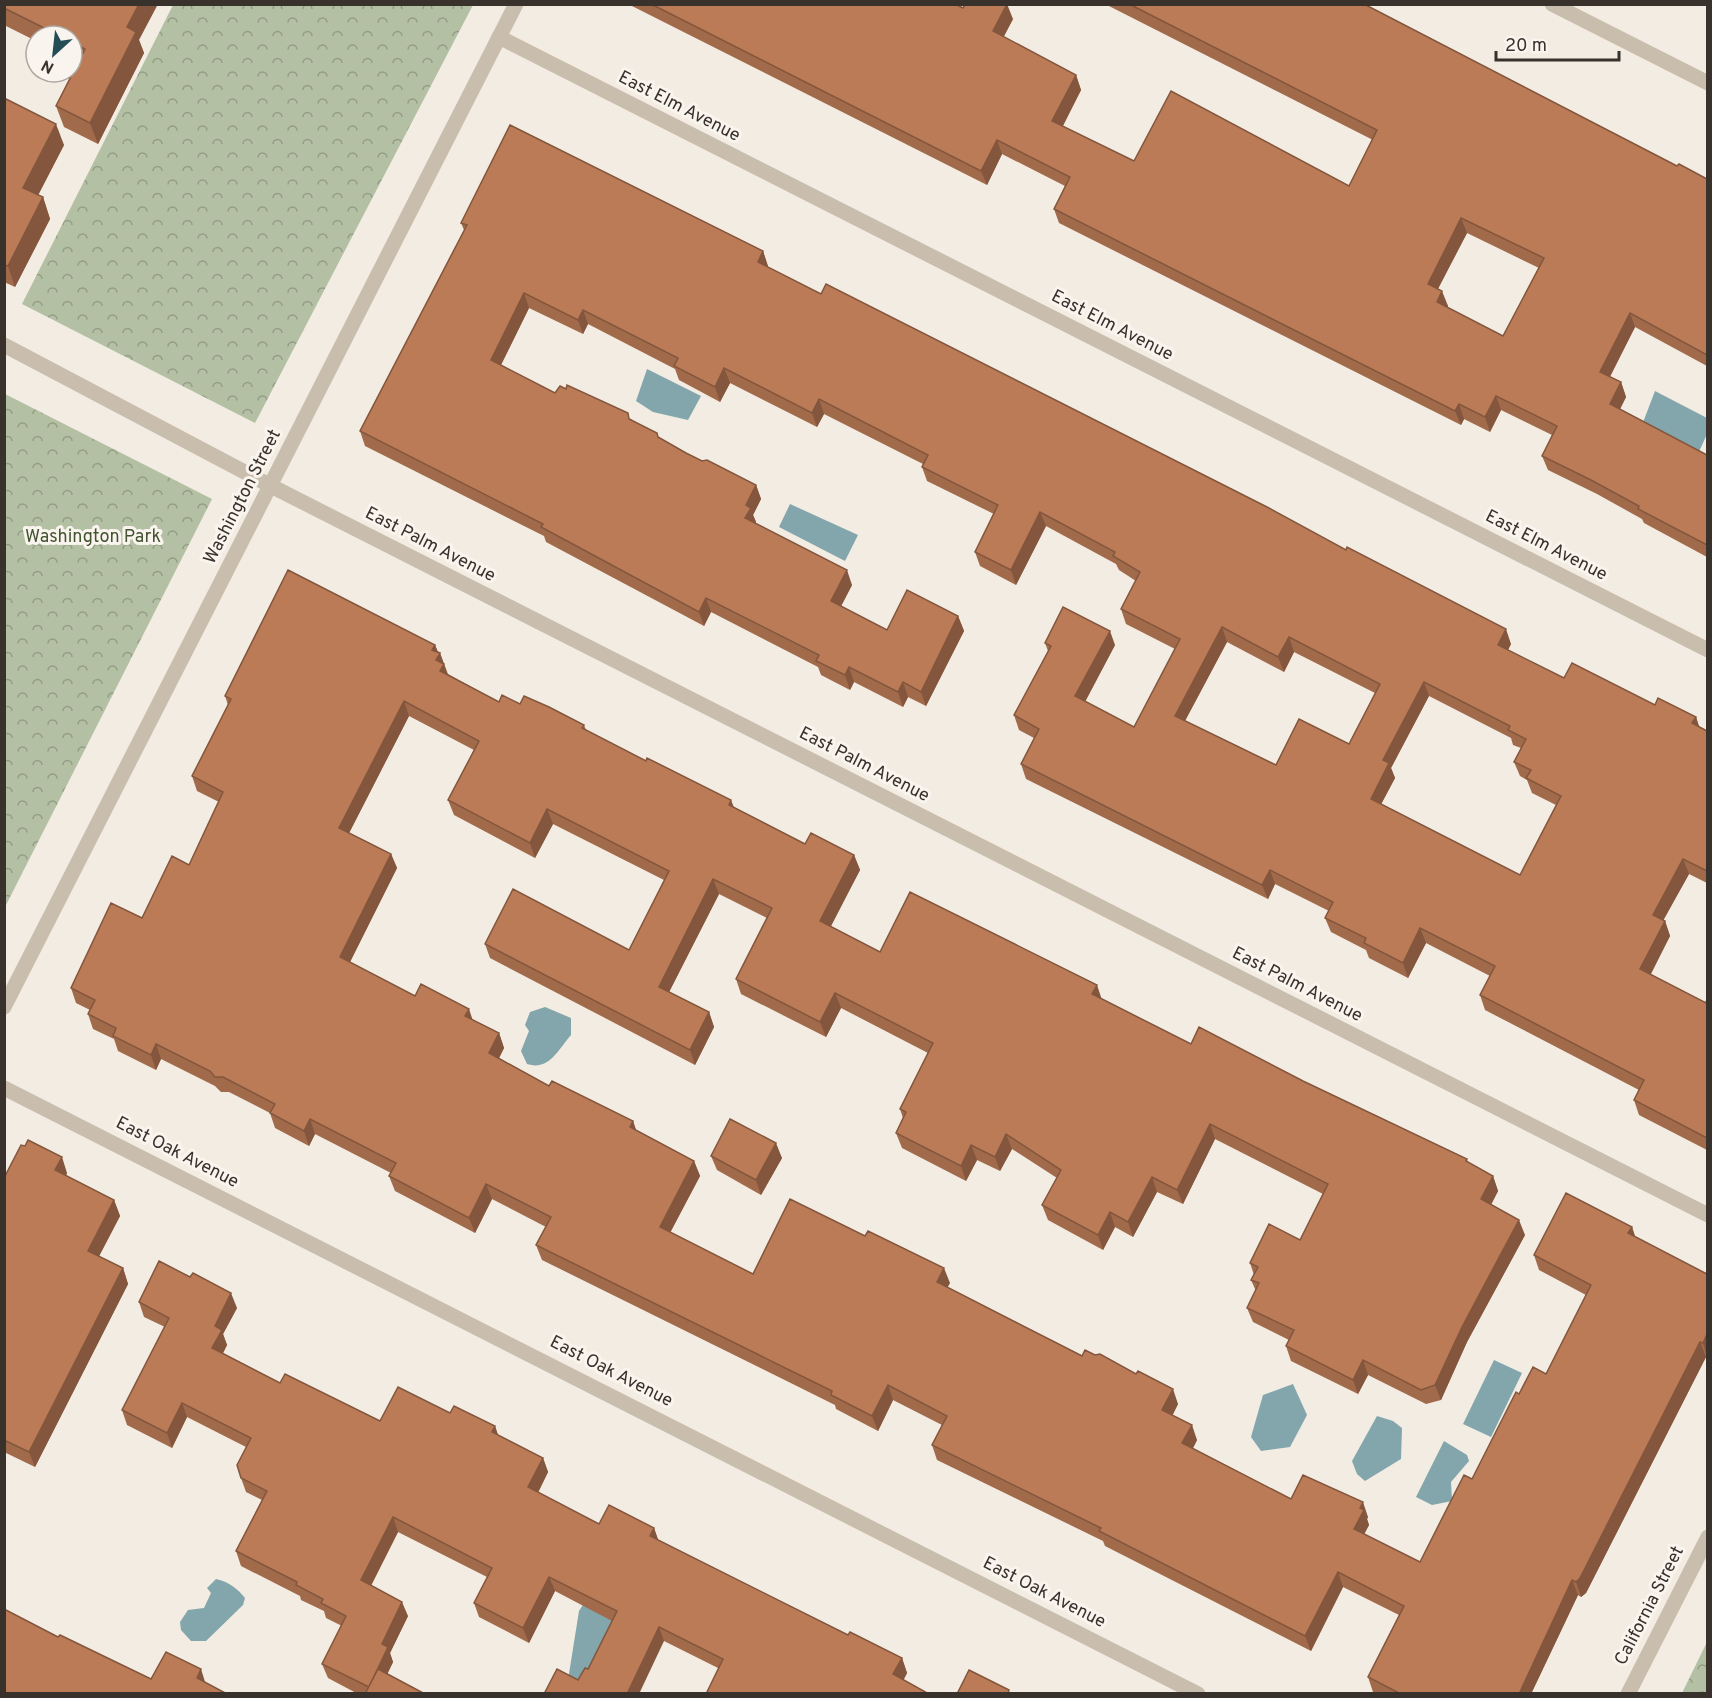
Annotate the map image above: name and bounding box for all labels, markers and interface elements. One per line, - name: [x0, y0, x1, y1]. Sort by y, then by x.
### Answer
- north arrow: [24, 24, 84, 84]
- scale bar: [1496, 24, 1619, 62]
- text: 20 m: [1505, 35, 1547, 58]
- text: N: [38, 54, 58, 77]
- street label: East Elm Avenue: [614, 66, 744, 148]
- street label: East Elm Avenue: [1047, 285, 1177, 367]
- street label: Washington Street: [199, 426, 287, 568]
- street label: East Palm Avenue: [361, 502, 499, 588]
- street label: East Elm Avenue: [1481, 505, 1611, 587]
- park label: Washington Park: [25, 526, 161, 549]
- street label: East Palm Avenue: [795, 722, 933, 808]
- street label: East Palm Avenue: [1228, 942, 1366, 1028]
- street label: East Oak Avenue: [112, 1112, 242, 1194]
- street label: East Oak Avenue: [546, 1331, 676, 1413]
- street label: California Street: [1610, 1543, 1690, 1669]
- street label: East Oak Avenue: [979, 1552, 1109, 1634]

